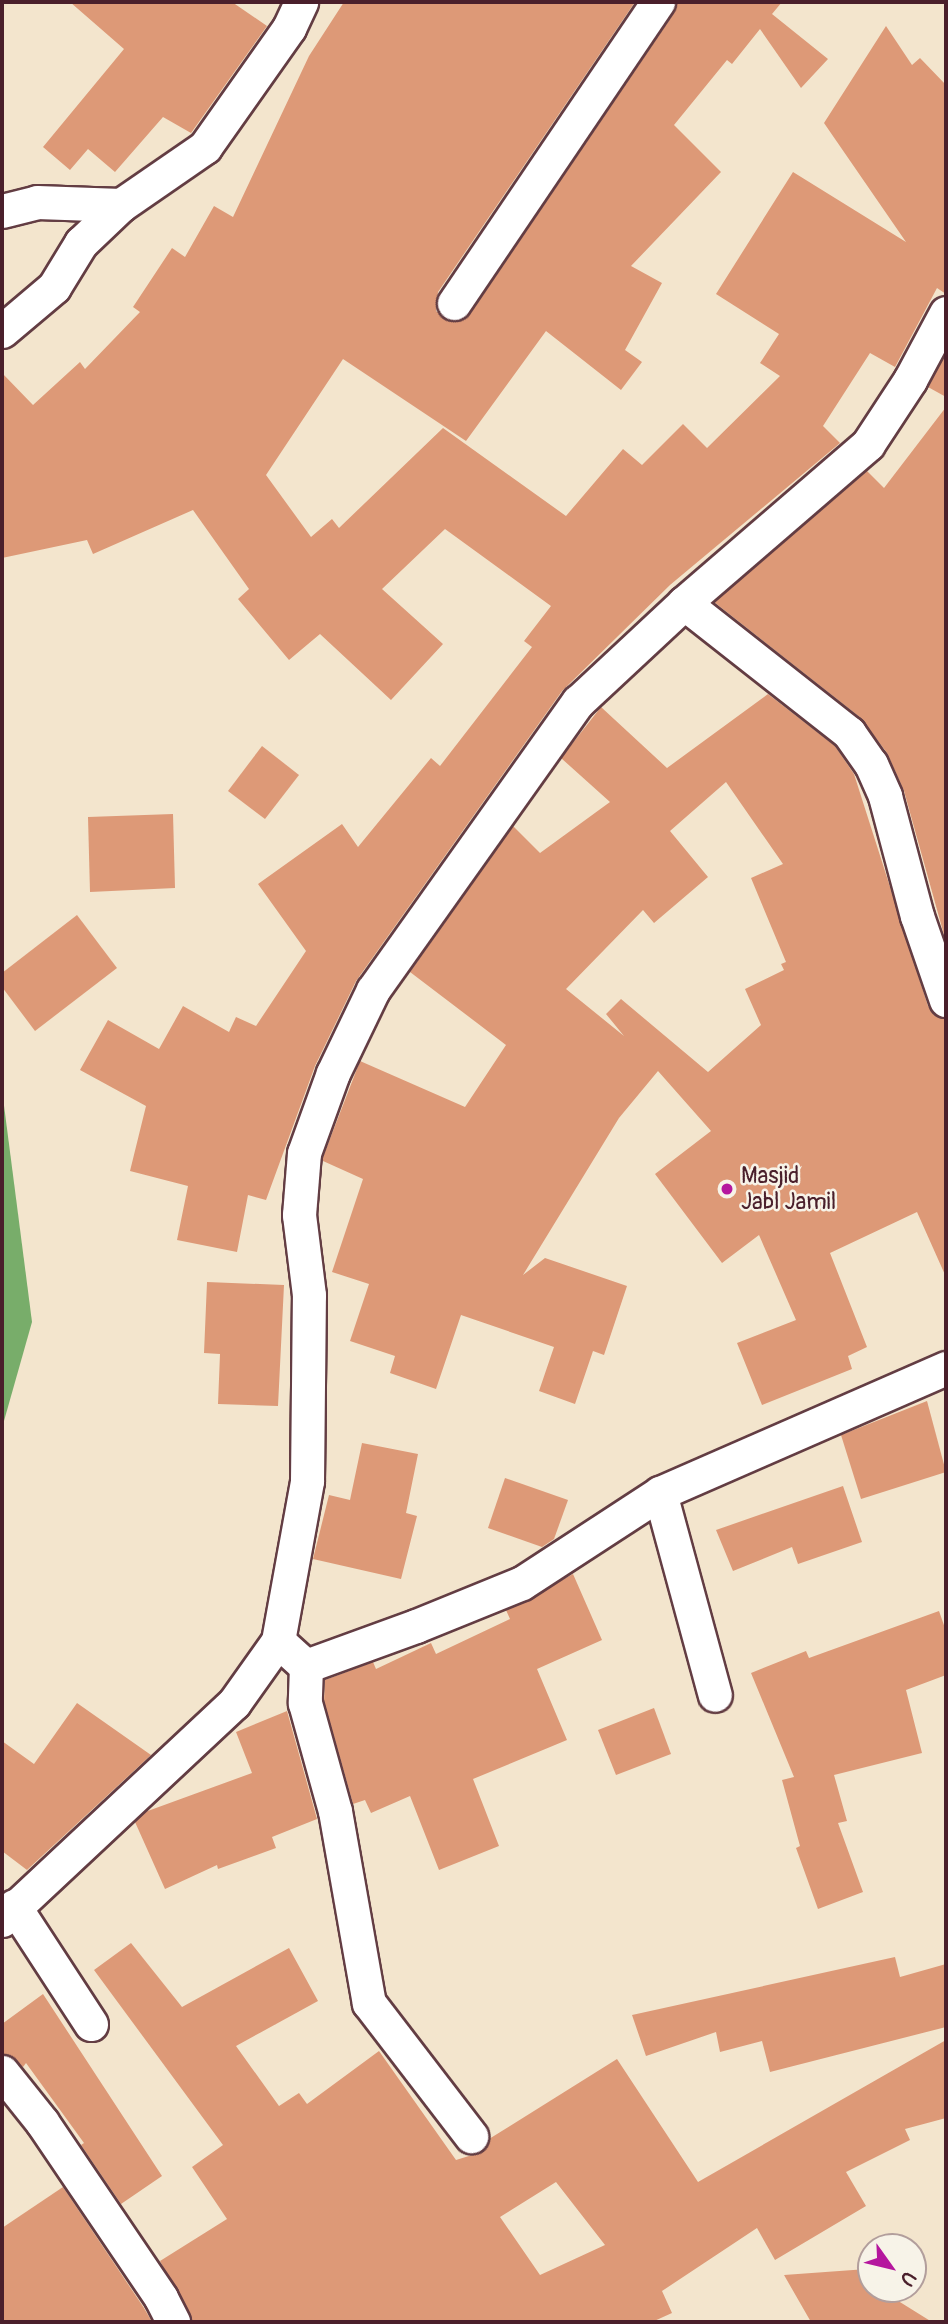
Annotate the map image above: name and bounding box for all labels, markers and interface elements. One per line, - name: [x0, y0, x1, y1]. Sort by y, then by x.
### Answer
- place label: Masjid Jabl Jamil: [741, 1162, 836, 1216]
- marker: Masjid Jabl Jamil: [719, 1181, 735, 1197]
- north arrow: [857, 2233, 927, 2303]
- text: U: [894, 2267, 921, 2291]

